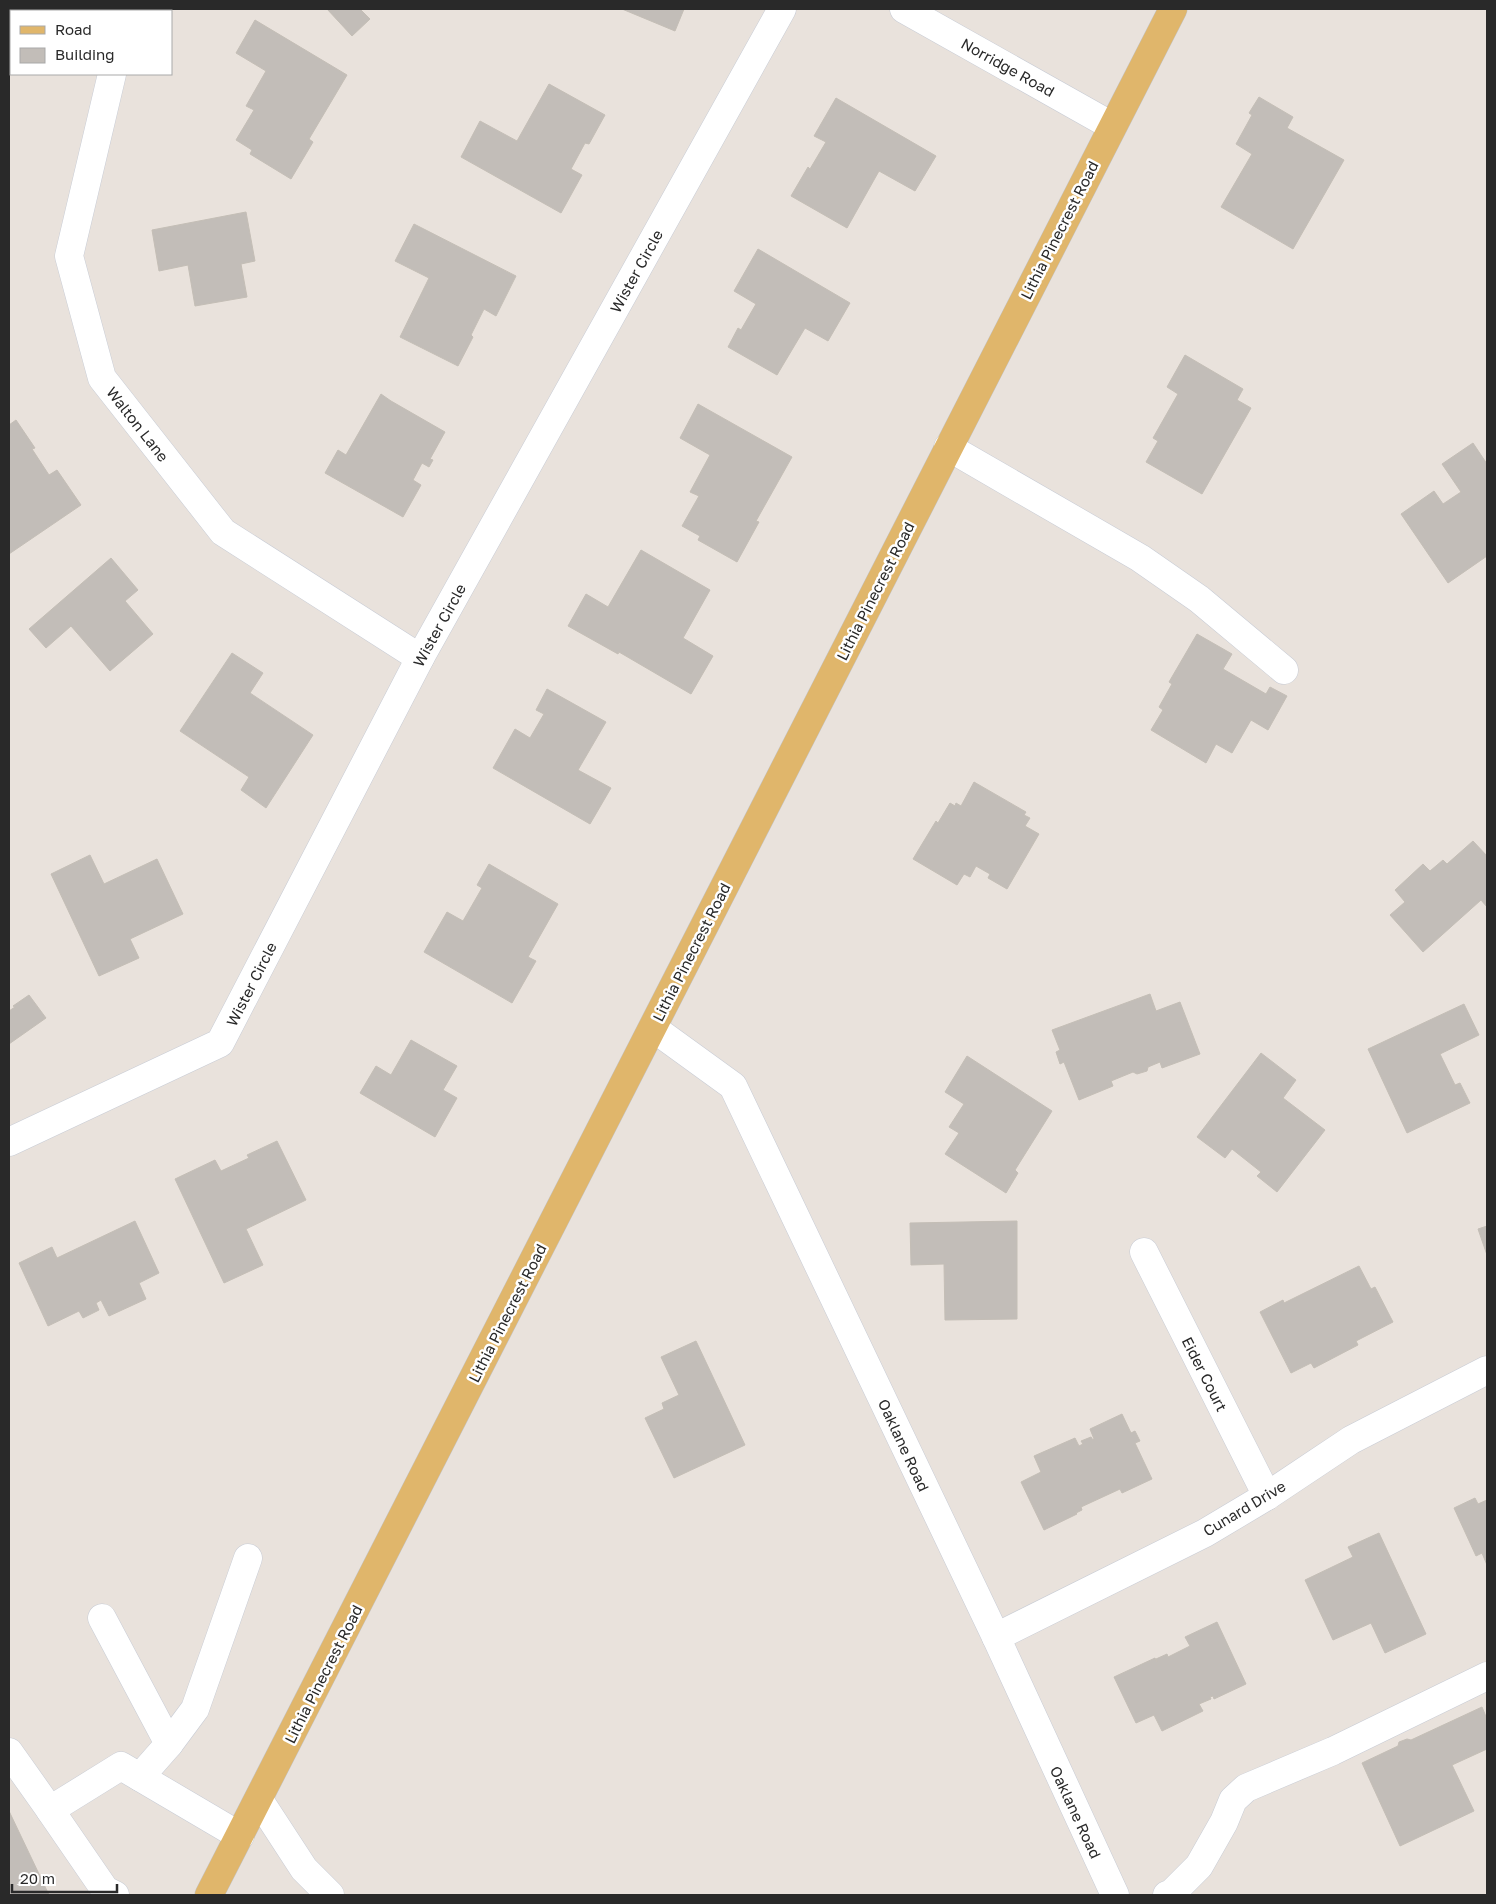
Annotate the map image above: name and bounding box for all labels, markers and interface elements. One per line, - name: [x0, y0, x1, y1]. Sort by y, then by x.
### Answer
- legend: [10, 10, 172, 75]
- text: Road: [55, 20, 92, 38]
- street label: Norridge Road: [958, 34, 1058, 100]
- text: Building: [55, 45, 115, 63]
- street label: Lithia Pinecrest Road: [1016, 158, 1102, 302]
- street label: Wister Circle: [606, 226, 666, 316]
- street label: Walton Lane: [103, 383, 173, 465]
- street label: Lithia Pinecrest Road: [832, 519, 918, 663]
- street label: Wister Circle: [409, 580, 469, 670]
- street label: Lithia Pinecrest Road: [648, 880, 734, 1024]
- street label: Wister Circle: [222, 939, 280, 1029]
- street label: Lithia Pinecrest Road: [464, 1241, 550, 1385]
- street label: Eider Court: [1179, 1334, 1231, 1414]
- street label: Oaklane Road: [875, 1396, 933, 1494]
- street label: Cunard Drive: [1200, 1476, 1289, 1540]
- street label: Lithia Pinecrest Road: [280, 1602, 366, 1746]
- street label: Oaklane Road: [1047, 1763, 1105, 1861]
- scale bar: [12, 1862, 118, 1894]
- text: 20 m: [20, 1869, 55, 1887]

